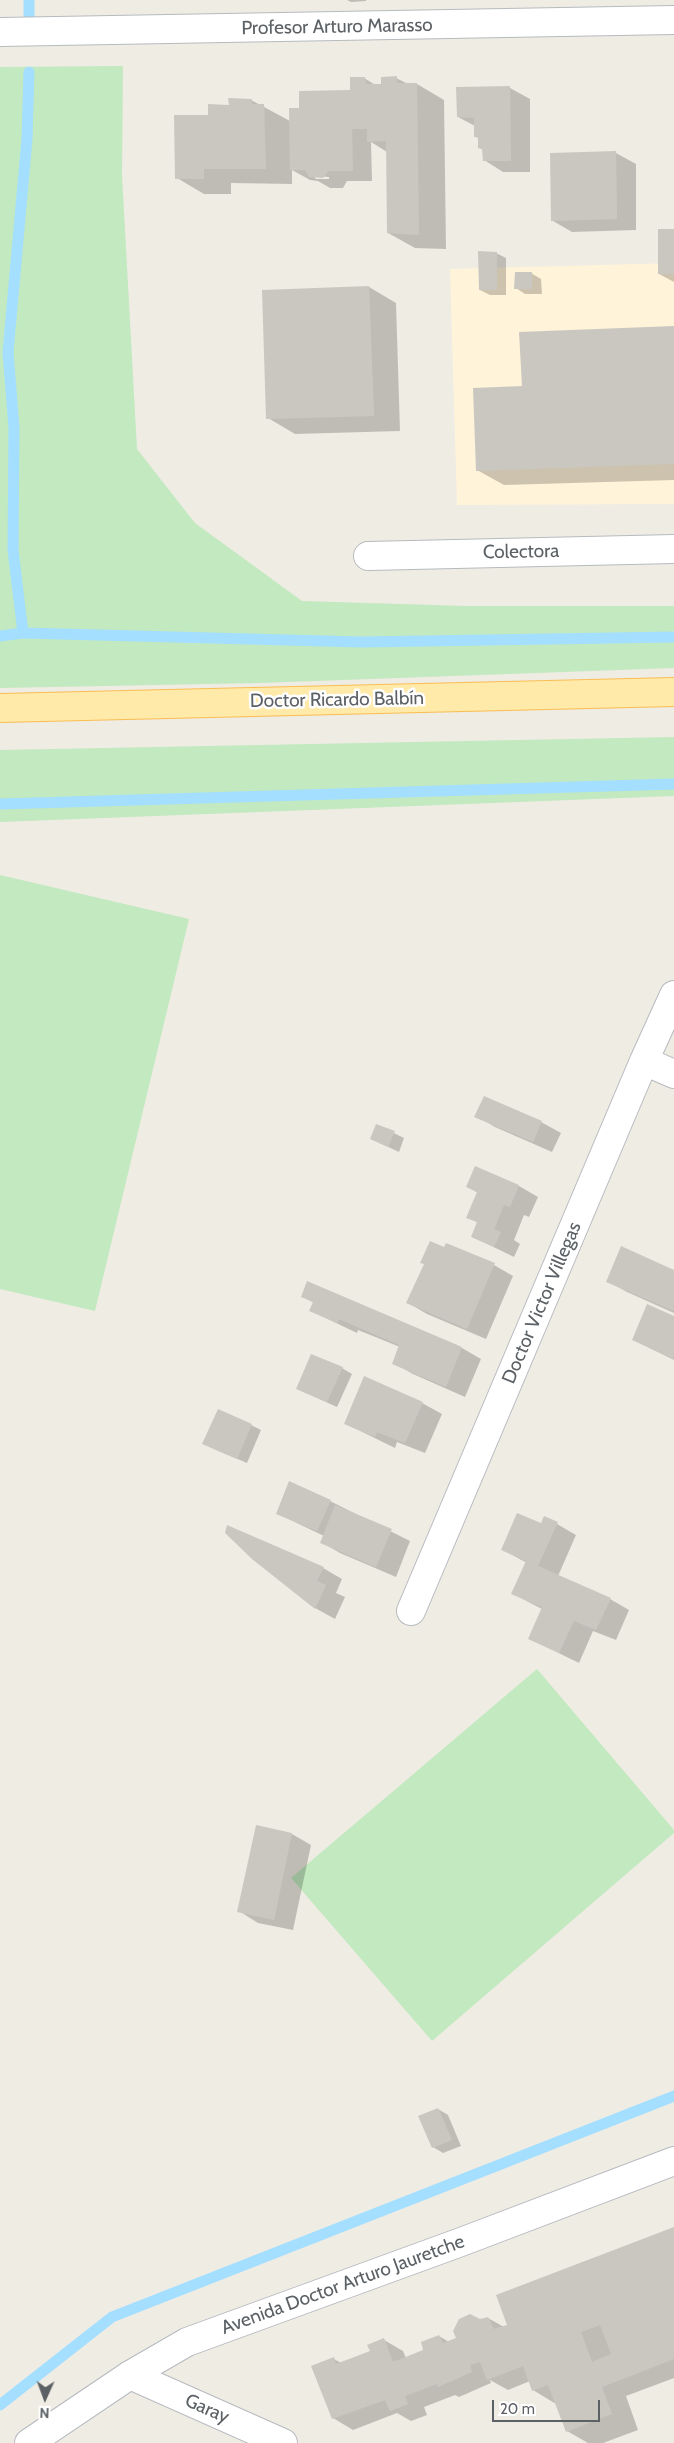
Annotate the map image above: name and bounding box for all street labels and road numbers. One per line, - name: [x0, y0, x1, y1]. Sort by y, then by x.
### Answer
- street label: Profesor Arturo Marasso: [241, 14, 433, 40]
- street label: Colectora: [483, 540, 559, 564]
- street label: Doctor Ricardo Balbín: [250, 687, 424, 713]
- street label: Doctor Victor Villegas: [498, 1219, 586, 1387]
- street label: Avenida Doctor Arturo Jauretche: [218, 2230, 468, 2340]
- street label: Garay: [181, 2389, 233, 2429]

